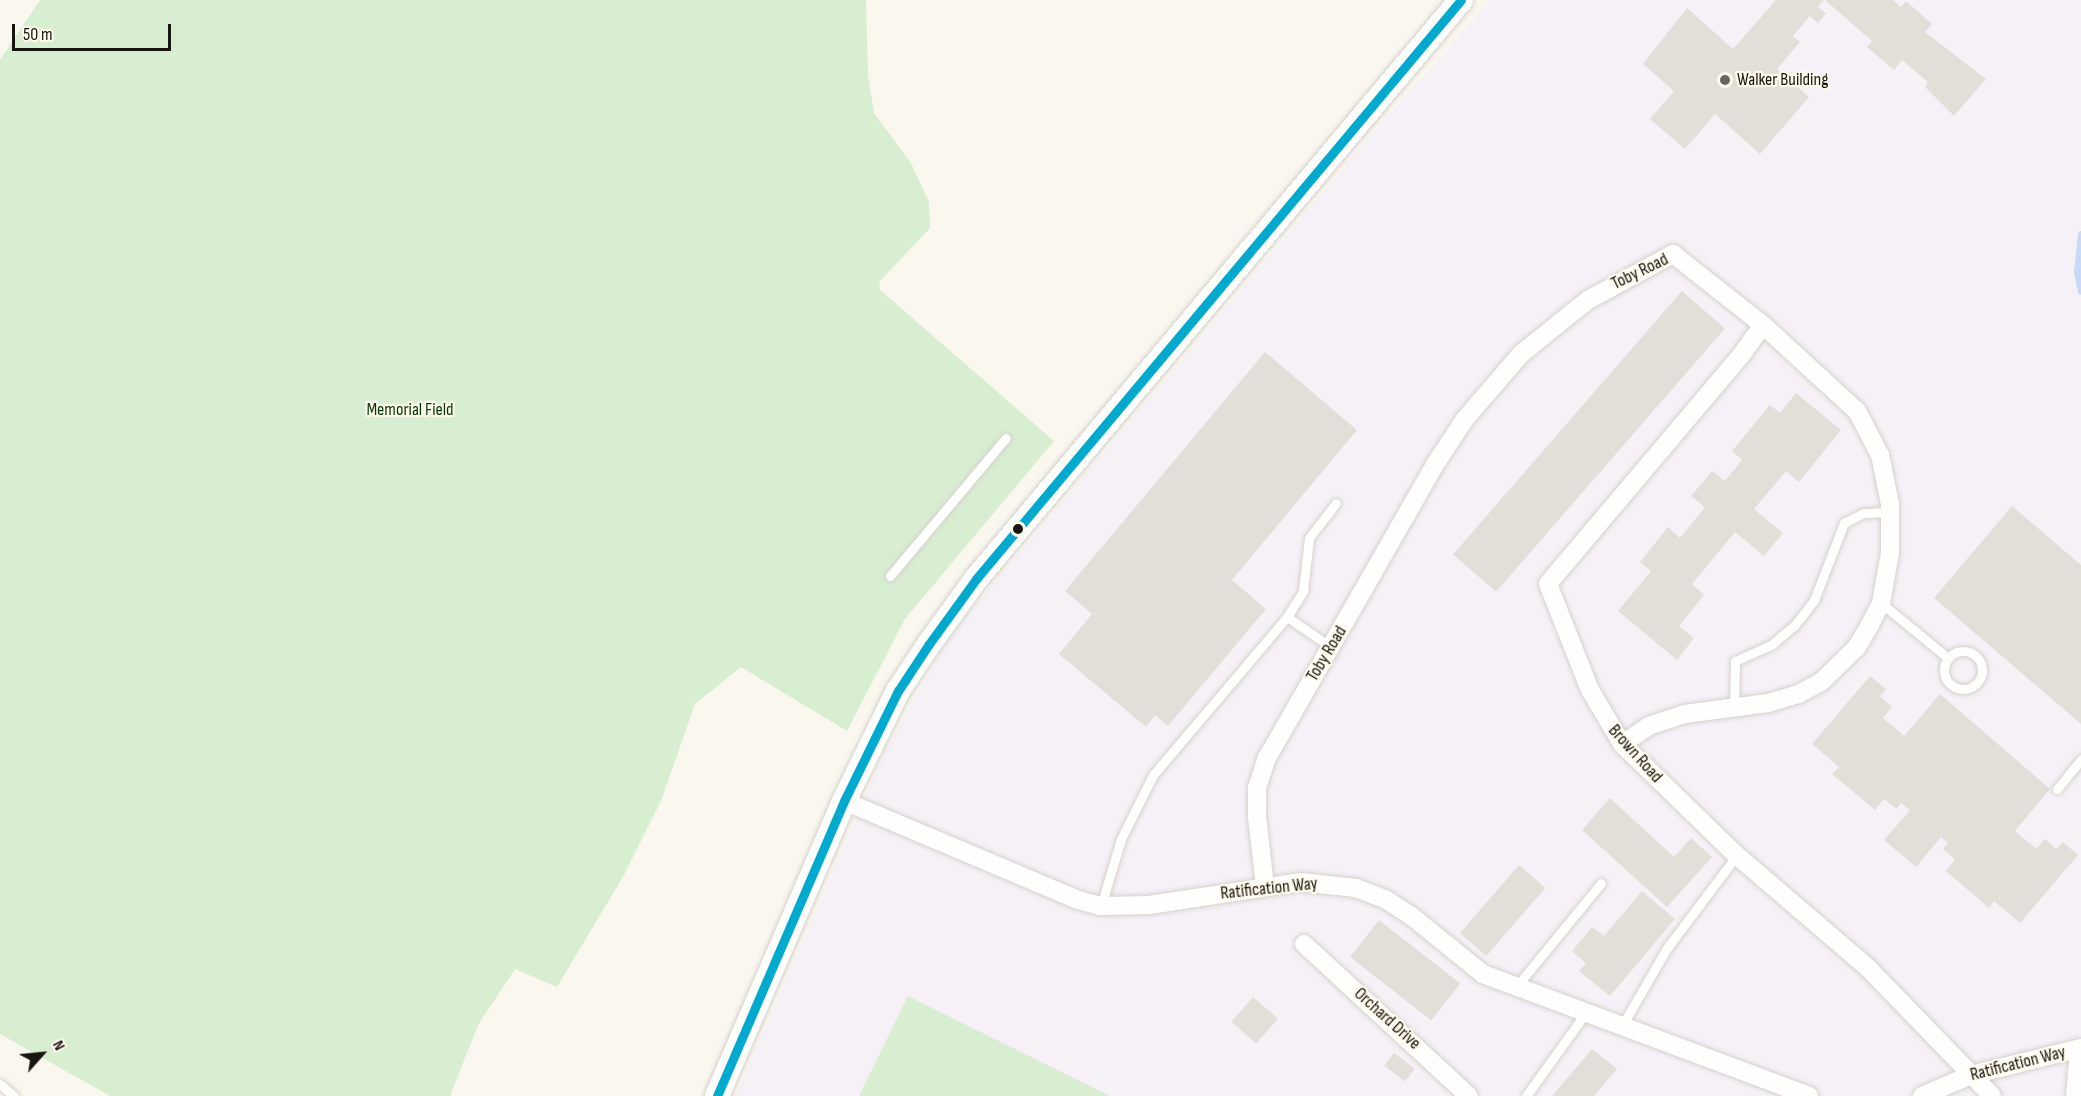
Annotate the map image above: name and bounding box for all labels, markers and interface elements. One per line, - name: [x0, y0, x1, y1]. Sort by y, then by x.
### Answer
- scale bar: [15, 12, 174, 50]
- text: 50 m: [23, 24, 53, 45]
- place label: Walker Building: [1737, 69, 1828, 91]
- marker: Walker Building: [1718, 73, 1732, 87]
- street label: Toby Road: [1608, 249, 1672, 295]
- park label: Memorial Field: [366, 399, 454, 421]
- unlabelled marker: [1012, 523, 1024, 535]
- street label: Toby Road: [1302, 622, 1352, 686]
- street label: Brown Road: [1603, 720, 1667, 788]
- street label: Ratification Way: [1219, 873, 1319, 905]
- street label: Orchard Drive: [1349, 983, 1425, 1055]
- north arrow: [12, 1024, 72, 1084]
- text: N: [48, 1037, 69, 1054]
- street label: Ratification Way: [1968, 1042, 2068, 1086]

